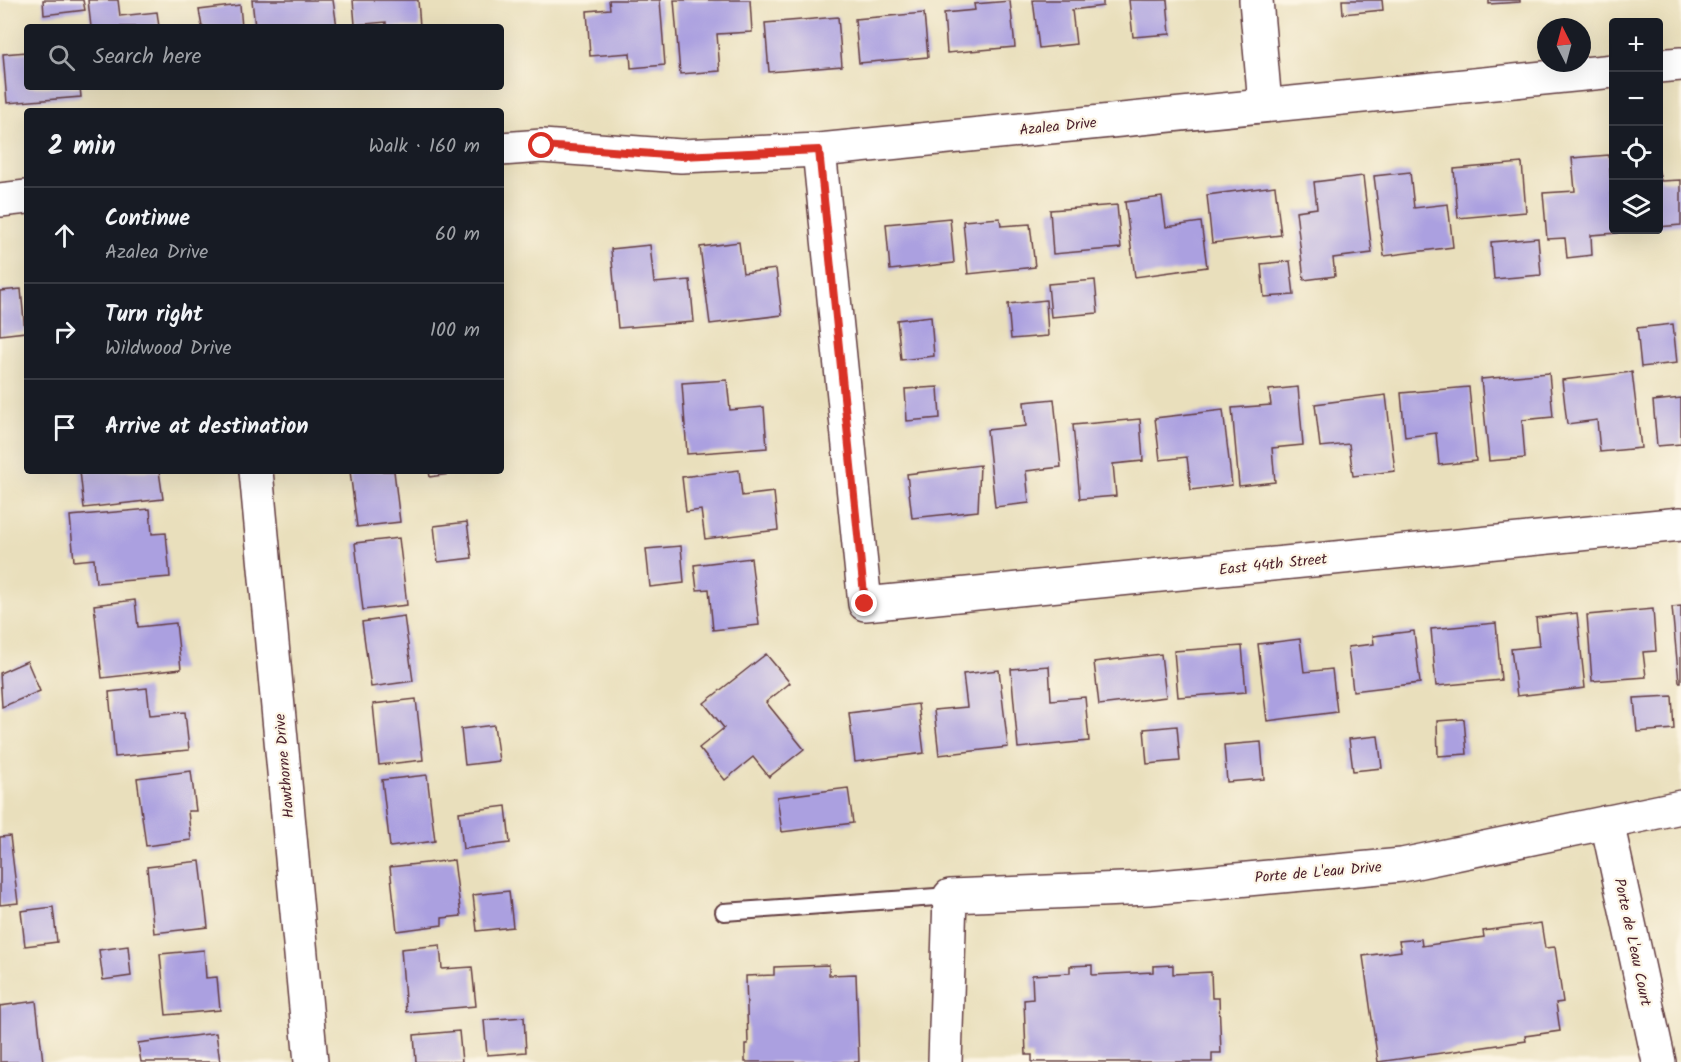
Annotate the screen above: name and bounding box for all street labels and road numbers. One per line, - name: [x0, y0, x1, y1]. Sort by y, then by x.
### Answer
- street label: Azalea Drive: [1018, 111, 1098, 143]
- street label: East 44th Street: [1218, 547, 1328, 583]
- street label: Hawthorne Drive: [268, 712, 302, 819]
- street label: Porte de L'eau Drive: [1254, 855, 1383, 891]
- street label: Porte de L'eau Court: [1607, 876, 1657, 1008]

